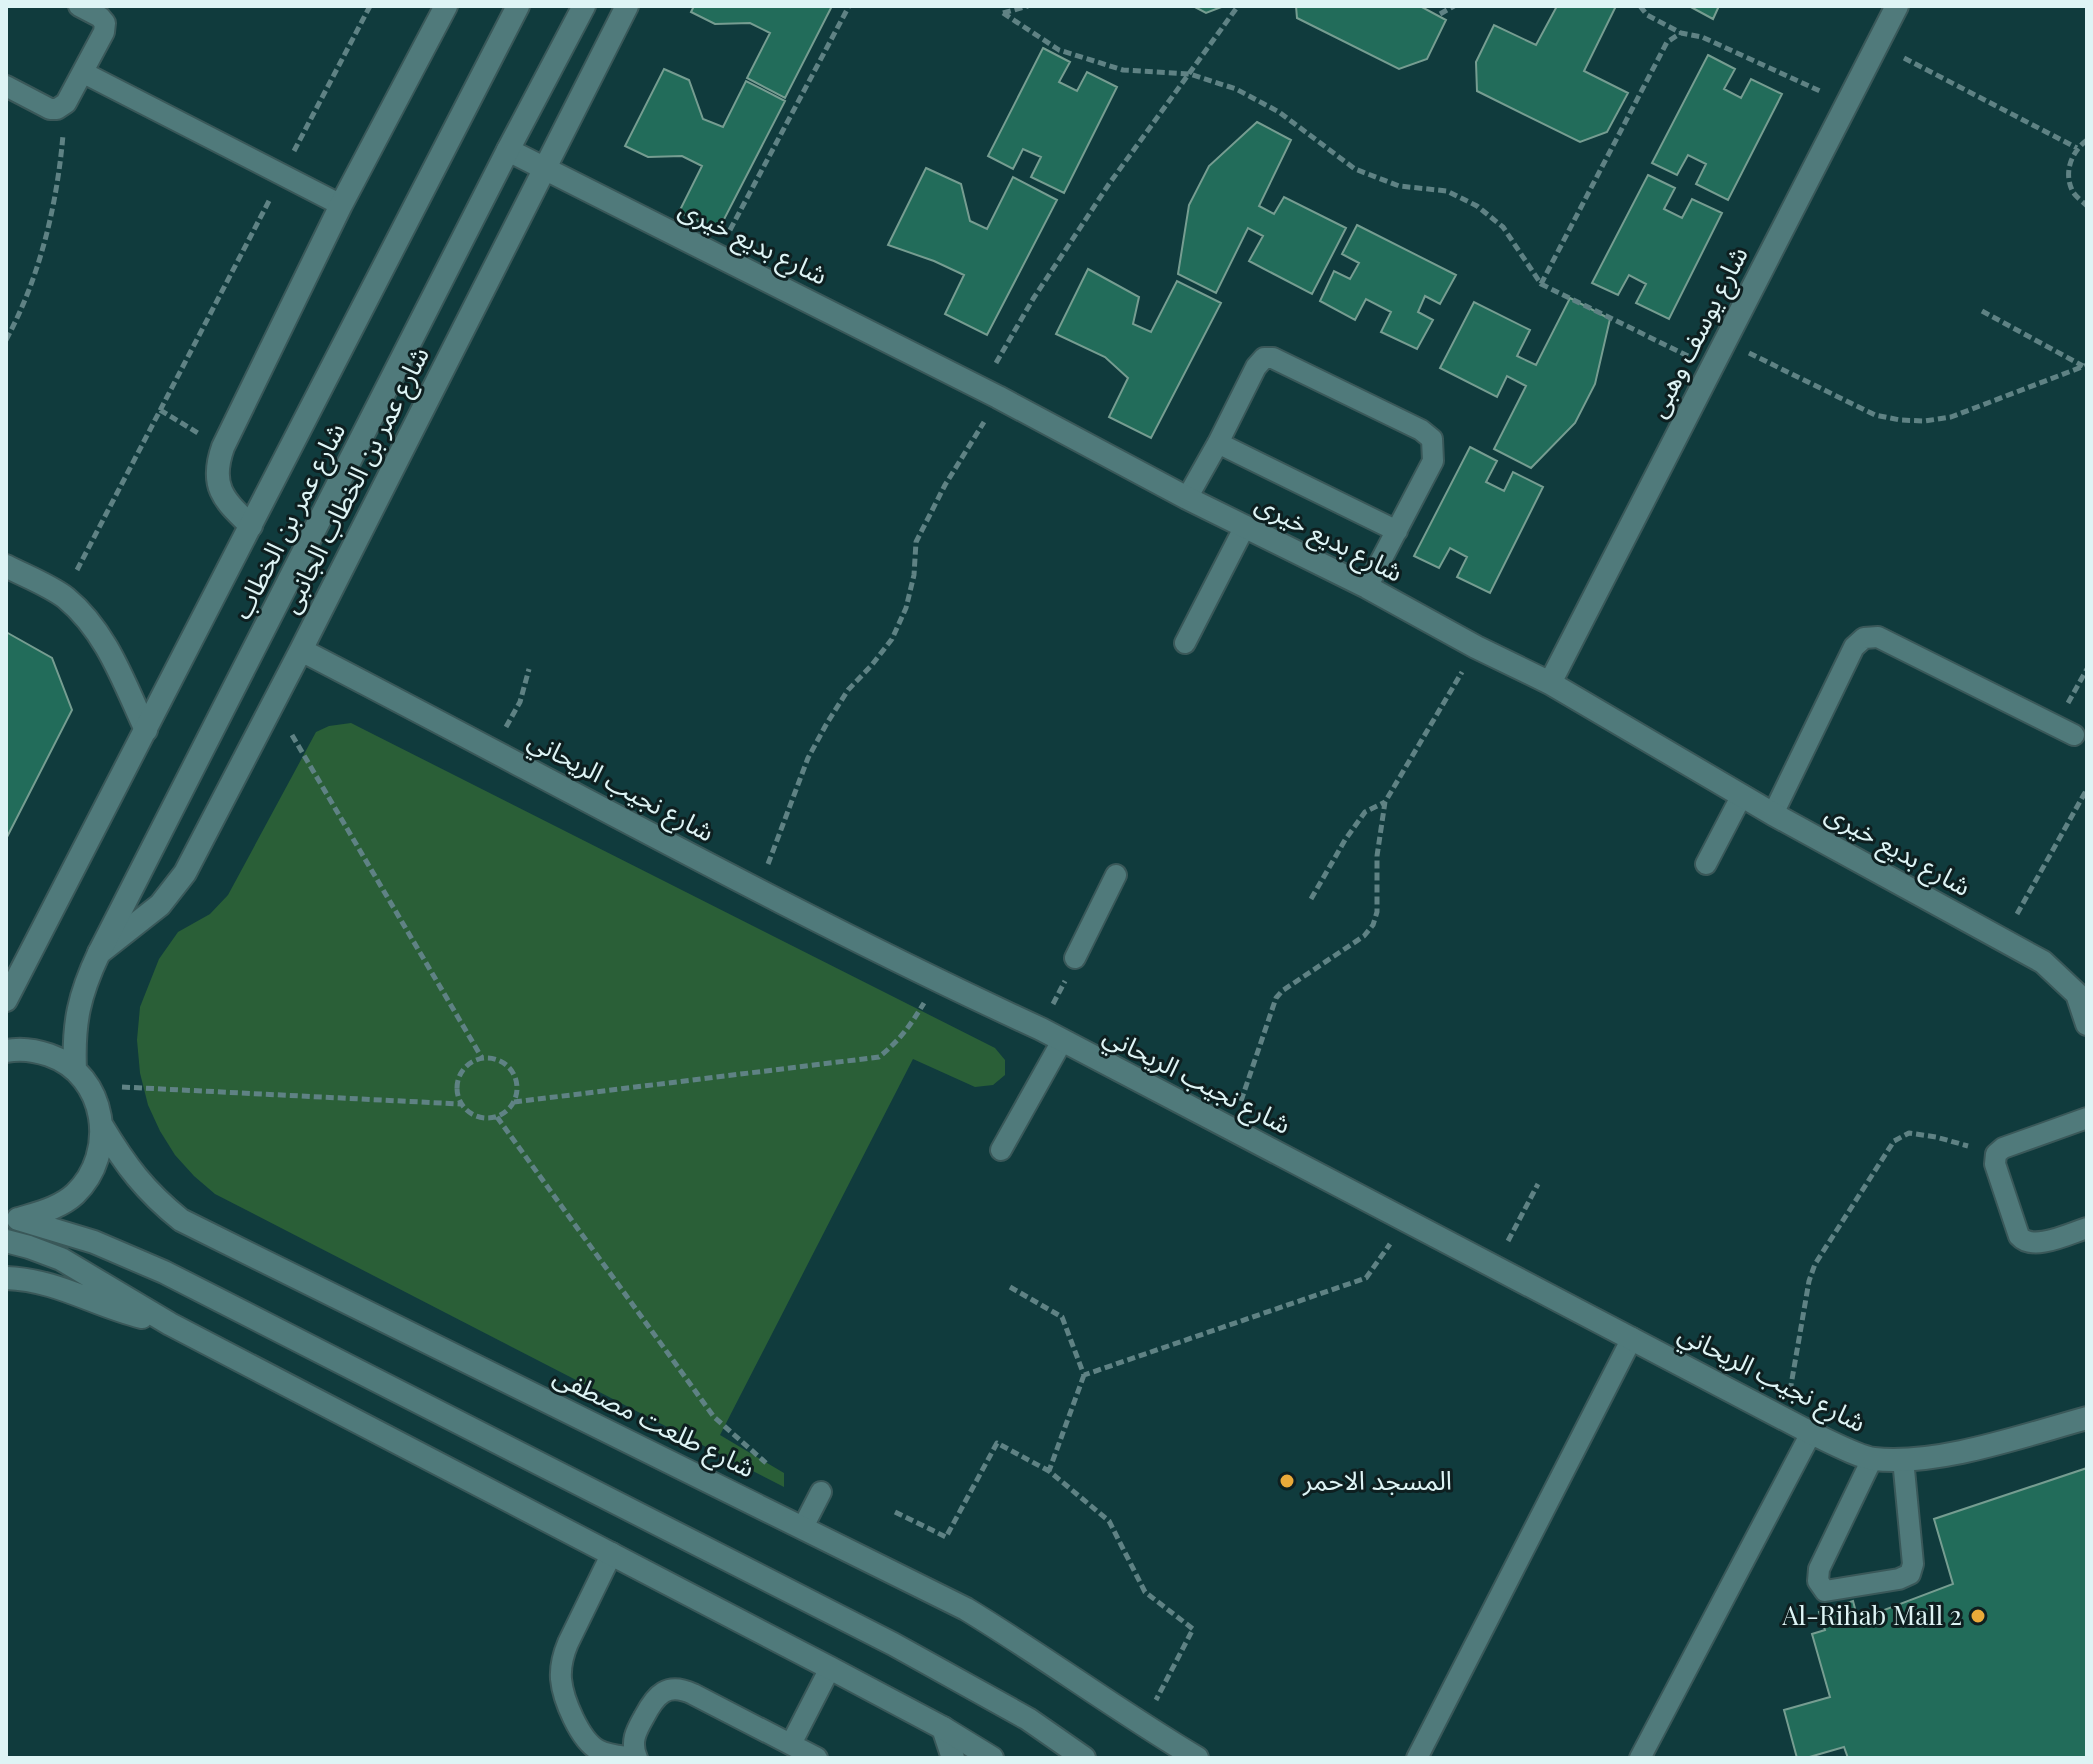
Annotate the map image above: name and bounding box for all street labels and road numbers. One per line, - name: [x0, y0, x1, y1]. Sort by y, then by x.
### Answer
- street label: شارع بديع خيرى: [672, 190, 834, 295]
- street label: شارع يوسف وهبى: [1639, 240, 1757, 424]
- street label: شارع عمر بن الخطاب الجانبى: [274, 342, 436, 618]
- street label: شارع عمر بن الخطاب: [226, 418, 352, 624]
- street label: شارع بديع خيرى: [1248, 484, 1409, 592]
- street label: شارع نجيب الريحاني: [521, 721, 721, 852]
- street label: شارع بديع خيرى: [1818, 794, 1978, 907]
- street label: شارع نجيب الريحاني: [1096, 1016, 1297, 1145]
- street label: شارع نجيب الريحاني: [1671, 1314, 1872, 1443]
- street label: شارع طلعت مصطفى: [547, 1357, 761, 1487]

